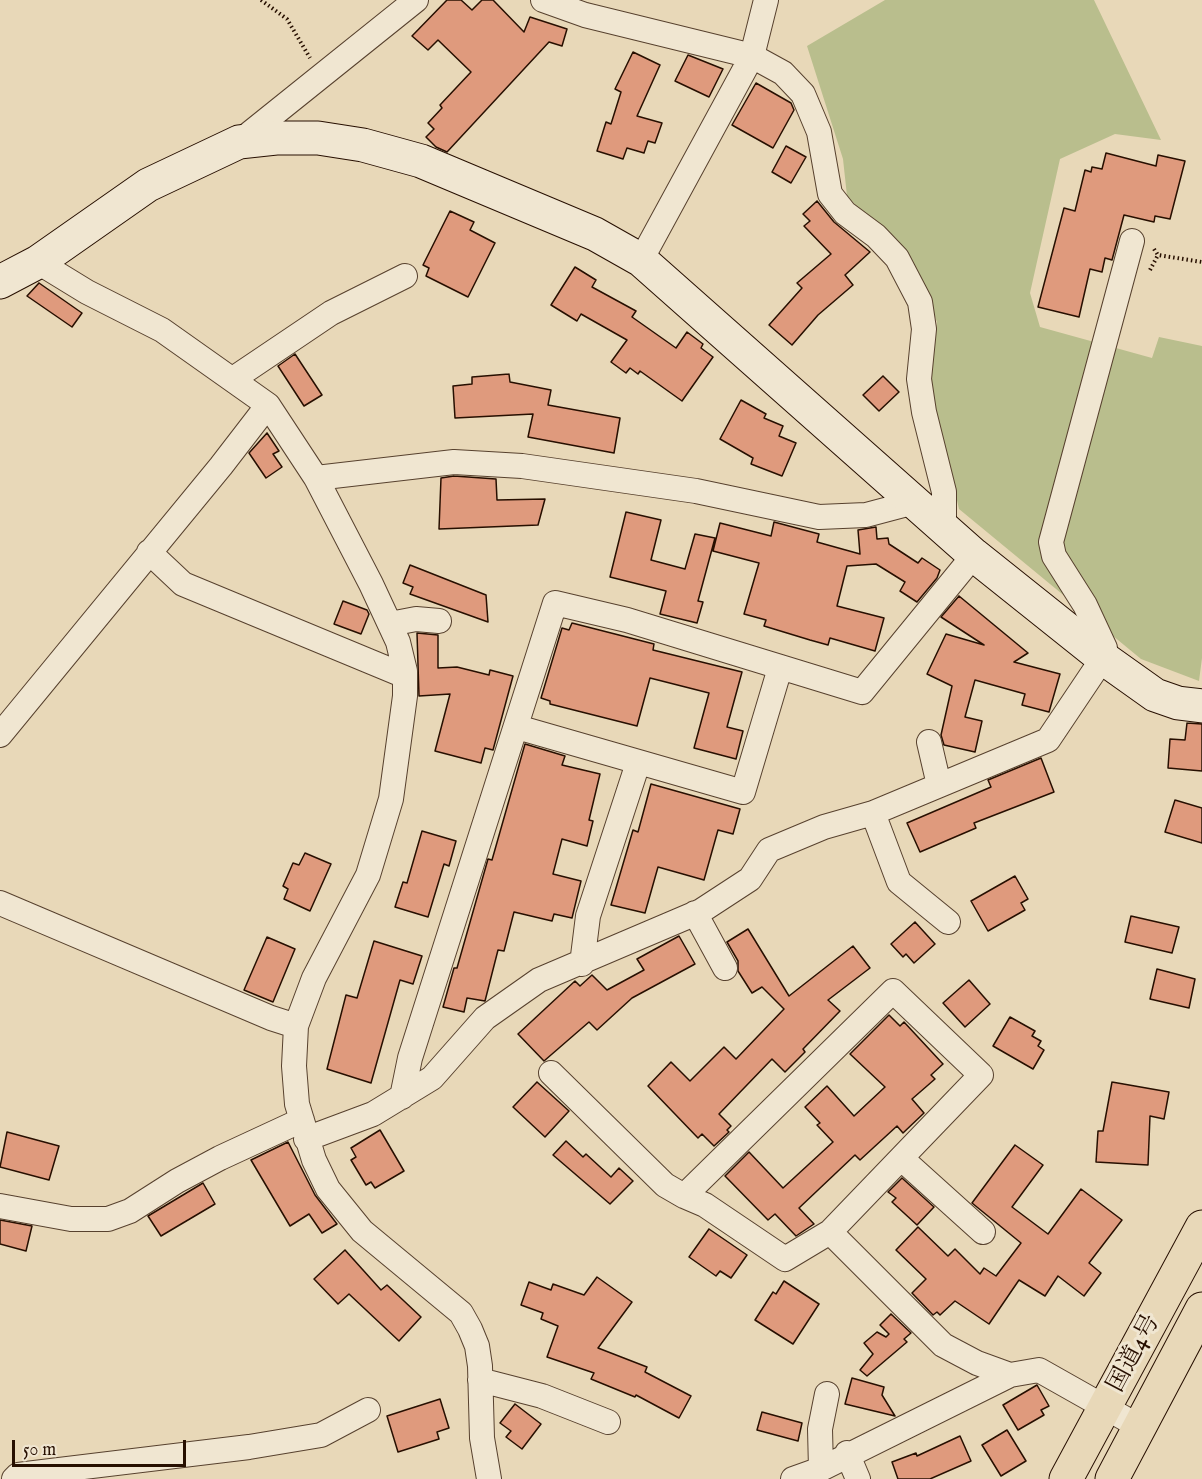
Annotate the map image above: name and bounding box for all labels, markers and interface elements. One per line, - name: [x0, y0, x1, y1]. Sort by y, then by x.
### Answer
- street label: 国道4号: [1103, 1310, 1167, 1398]
- scale bar: [15, 1428, 189, 1466]
- text: 50 m: [23, 1439, 56, 1462]

